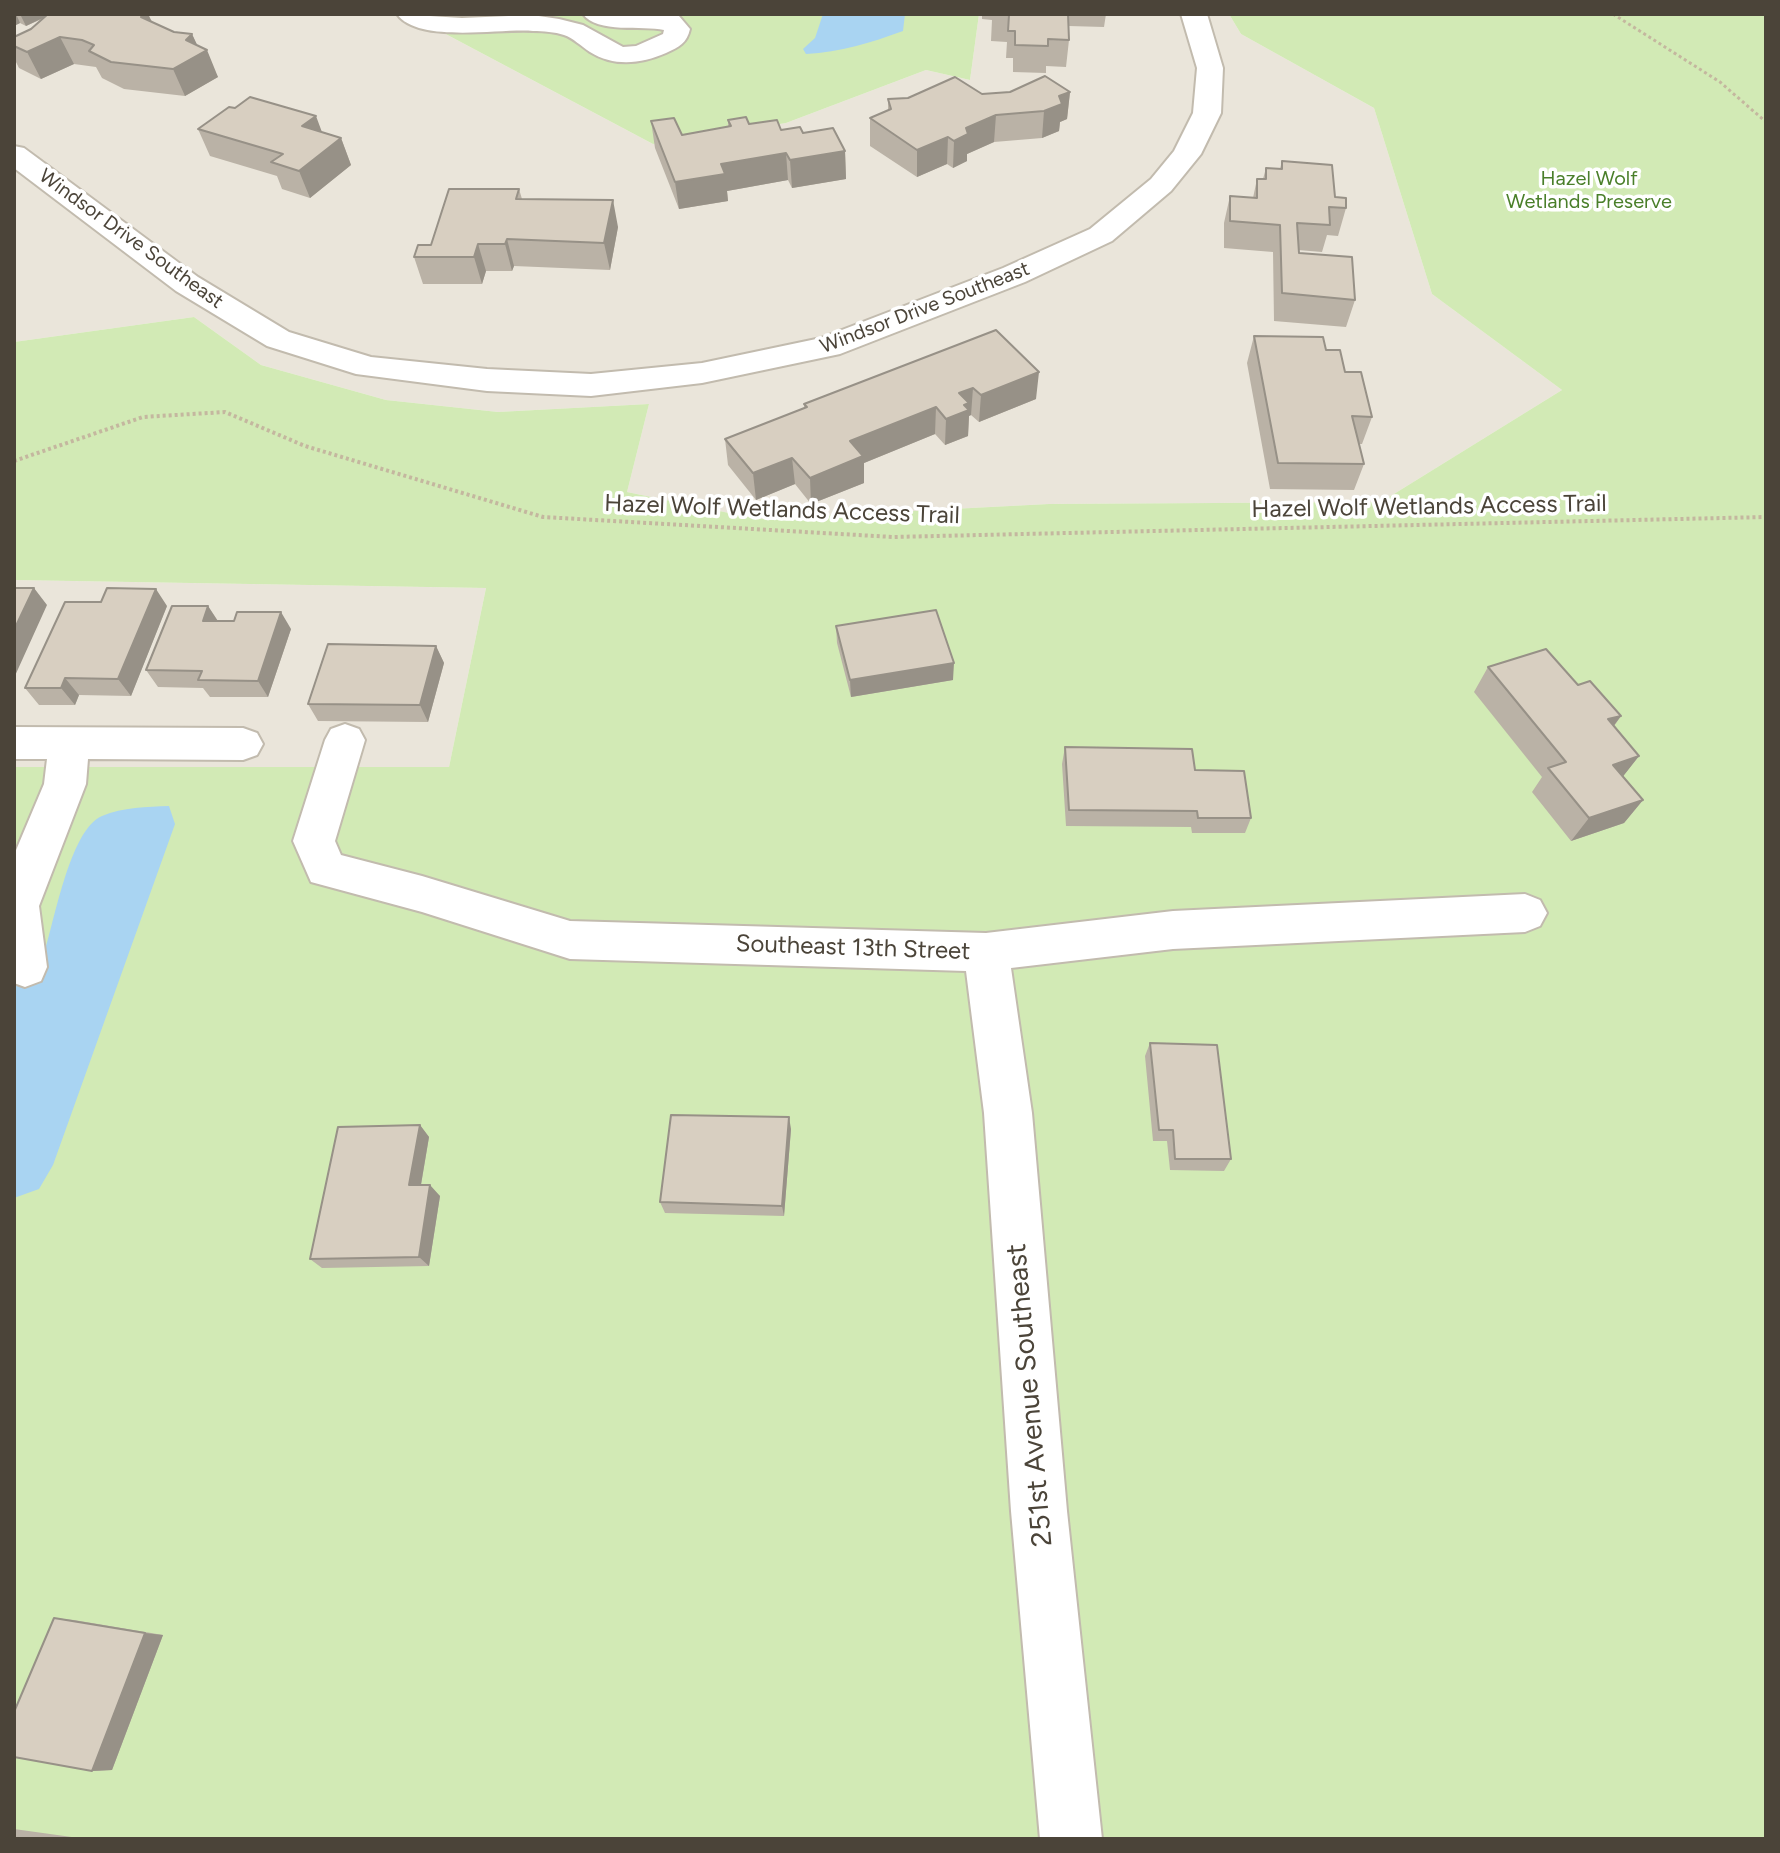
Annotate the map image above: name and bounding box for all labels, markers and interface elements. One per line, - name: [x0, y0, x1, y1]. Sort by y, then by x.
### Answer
- street label: Windsor Drive Southeast: [34, 164, 228, 314]
- park label: Hazel Wolf Wetlands Preserve: [1506, 167, 1672, 214]
- street label: Windsor Drive Southeast: [817, 257, 1033, 359]
- street label: Hazel Wolf Wetlands Access Trail: [604, 489, 960, 531]
- street label: Hazel Wolf Wetlands Access Trail: [1251, 489, 1607, 525]
- street label: Southeast 13th Street: [735, 930, 971, 966]
- street label: 251st Avenue Southeast: [1000, 1242, 1060, 1548]

